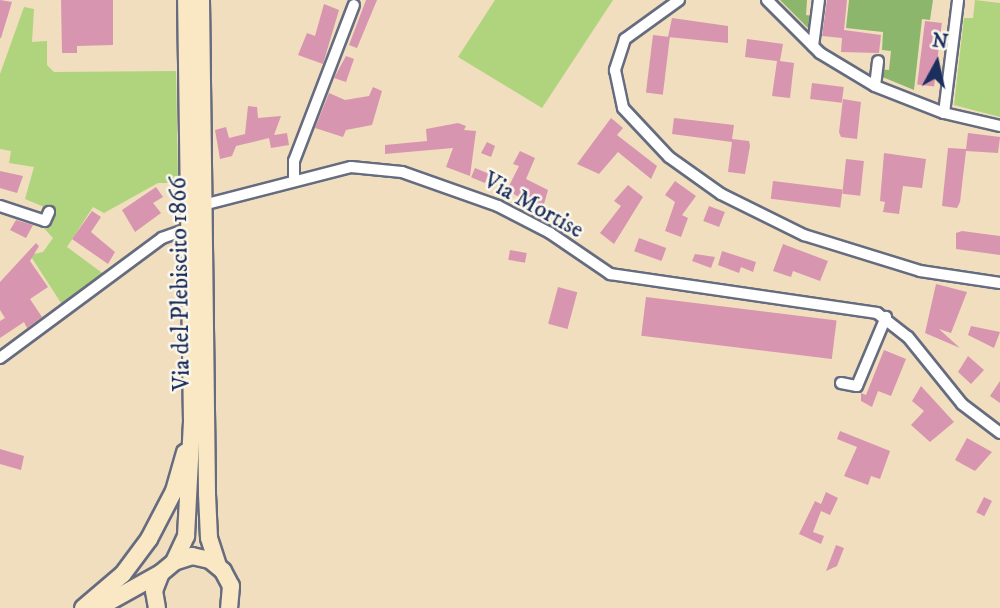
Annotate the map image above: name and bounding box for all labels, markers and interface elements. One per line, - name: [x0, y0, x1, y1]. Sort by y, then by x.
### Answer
- north arrow: [902, 28, 972, 98]
- text: N: [931, 29, 949, 54]
- street label: Via Mortise: [478, 167, 588, 245]
- street label: Via del Plebiscito 1866: [165, 177, 197, 391]

